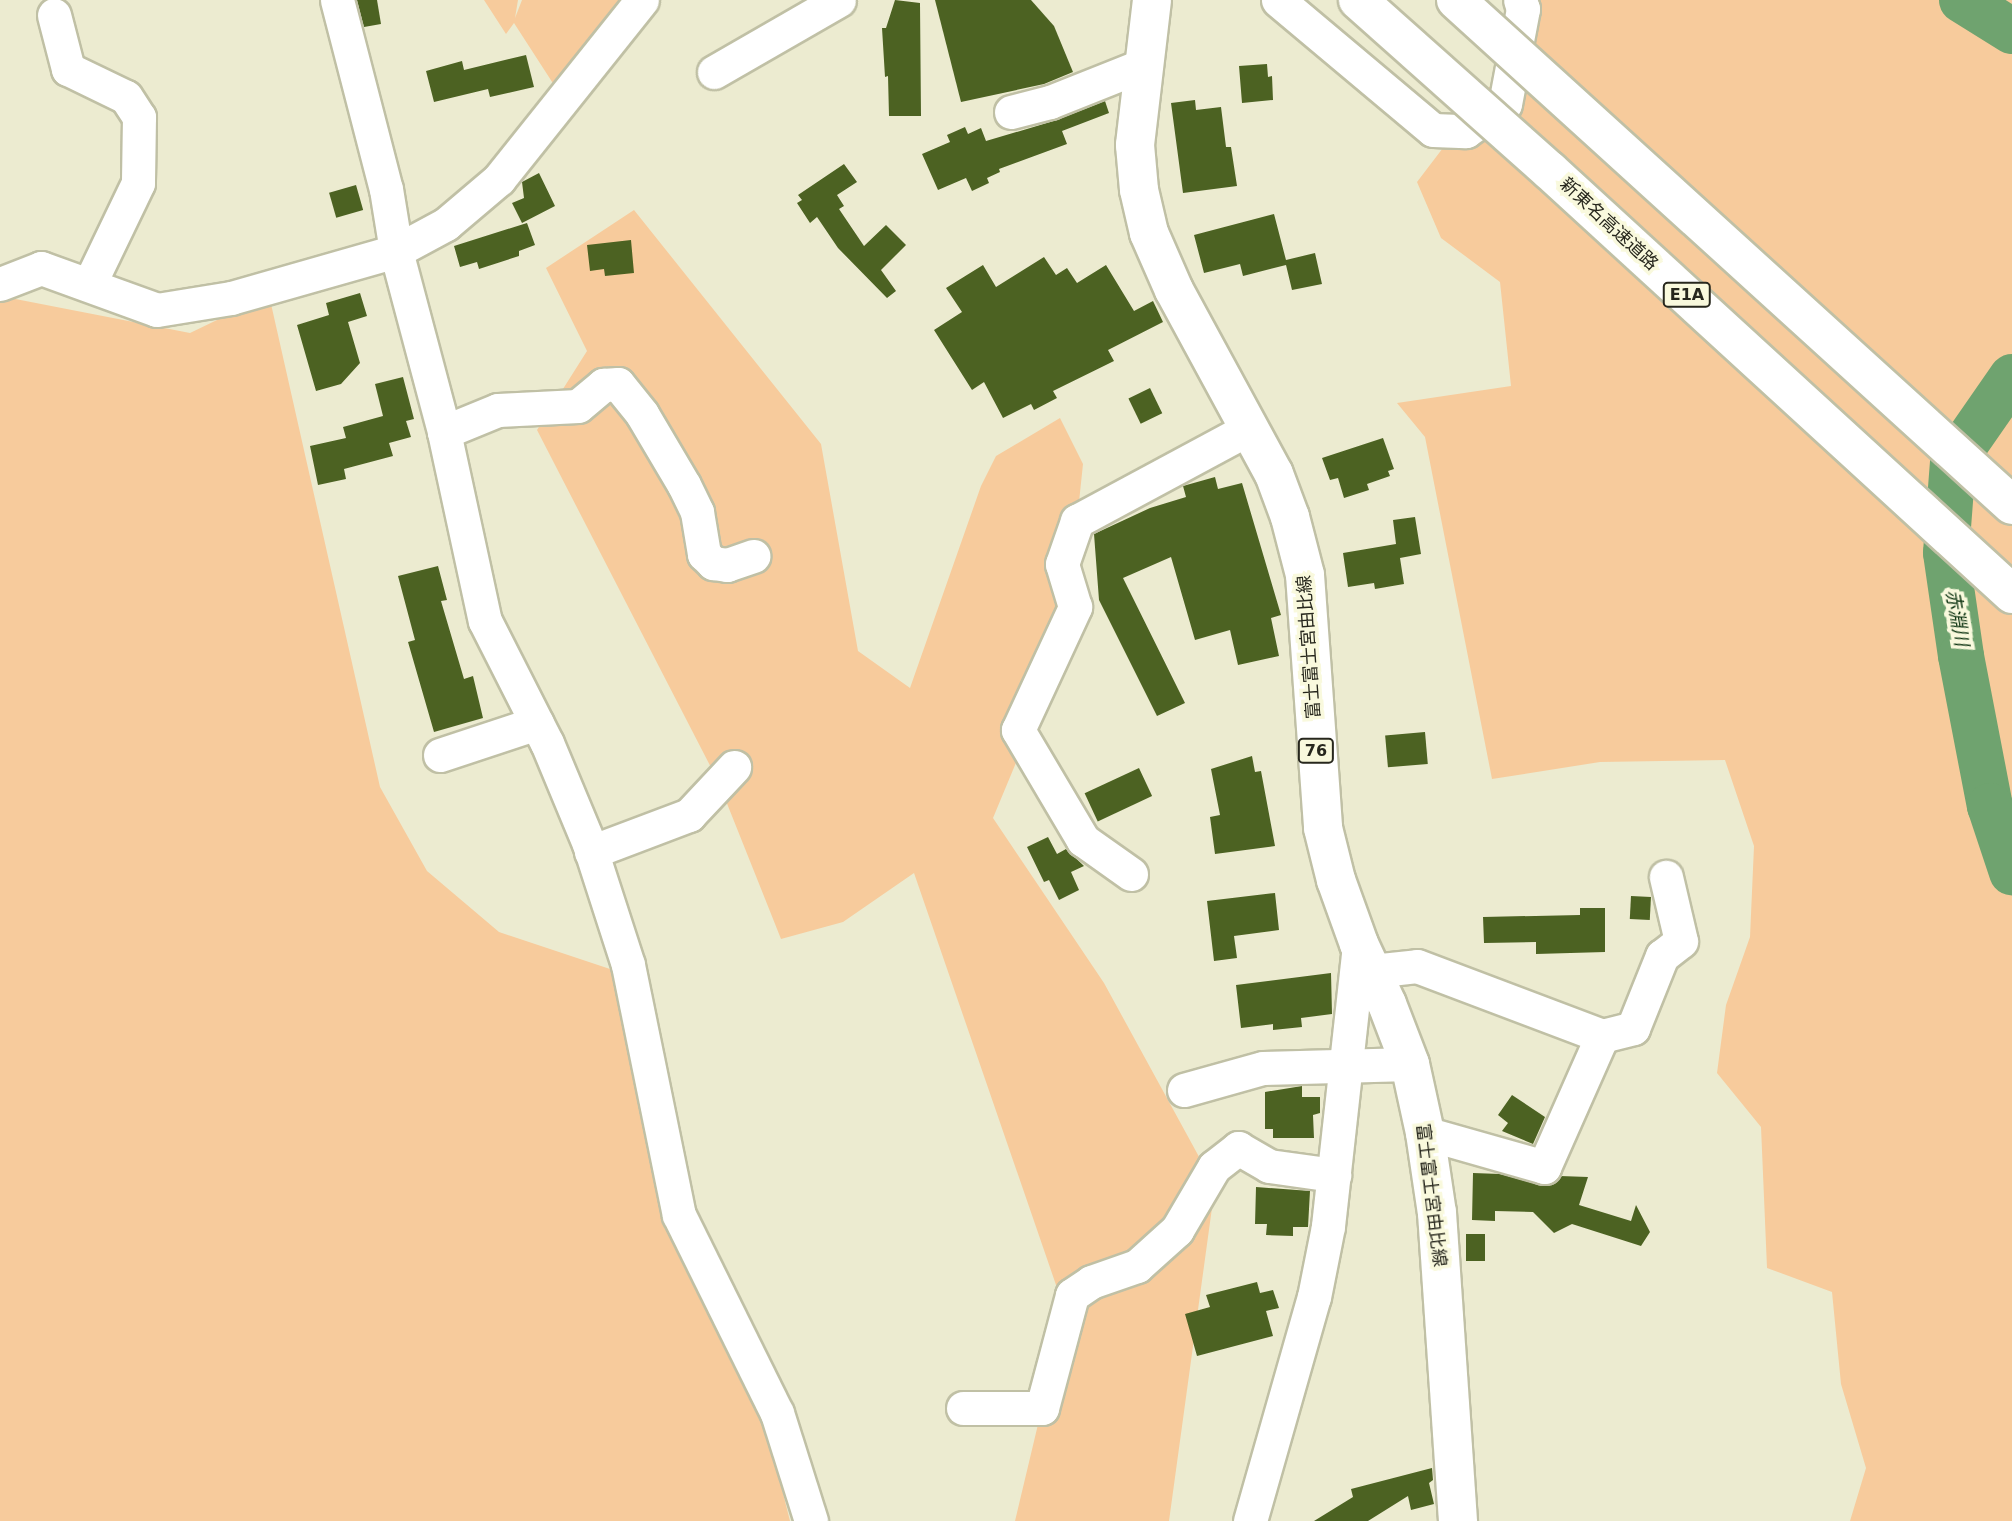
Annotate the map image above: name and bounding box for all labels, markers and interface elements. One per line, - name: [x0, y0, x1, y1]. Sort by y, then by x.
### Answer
- street label: 新東名高速道路: [1556, 173, 1662, 275]
- road number: E1A: [1662, 282, 1712, 308]
- street label: 富士富士宮由比線: [1293, 574, 1325, 720]
- water label: 赤淵川: [1941, 588, 1973, 648]
- road number: 76: [1297, 738, 1335, 764]
- street label: 富士富士宮由比線: [1412, 1122, 1450, 1268]

